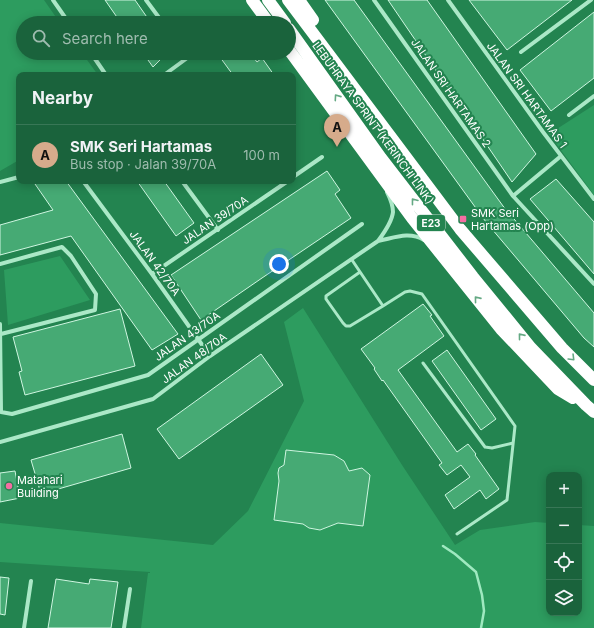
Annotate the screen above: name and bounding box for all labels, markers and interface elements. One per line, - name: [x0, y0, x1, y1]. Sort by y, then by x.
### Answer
- search box: [16, 16, 296, 60]
- icon: search: [30, 27, 52, 49]
- text: Search here: [62, 29, 148, 48]
- street label: JALAN SRI HARTAMAS 2: [408, 36, 494, 150]
- street label: LEBUHRAYA SPRINT (KERINCHI LINK): [310, 39, 436, 207]
- street label: JALAN SRI HARTAMAS 1: [484, 39, 570, 151]
- text: Nearby: [32, 88, 93, 108]
- one-way arrow: [335, 94, 342, 101]
- pin: A: [324, 114, 350, 147]
- text: SMK Seri Hartamas: [70, 137, 212, 156]
- text: A: [40, 147, 50, 163]
- text: 100 m: [243, 147, 280, 163]
- text: Bus stop · Jalan 39/70A: [70, 156, 216, 172]
- street label: JALAN 39/70A: [179, 192, 251, 247]
- one-way arrow: [412, 199, 419, 206]
- place label: SMK Seri Hartamas (Opp): [471, 206, 554, 233]
- marker: SMK Seri Hartamas (Opp): [458, 214, 468, 224]
- road number: E23: [417, 215, 445, 231]
- street label: JALAN 42/70A: [127, 228, 184, 299]
- your location: [269, 254, 289, 274]
- one-way arrow: [474, 297, 481, 304]
- street label: JALAN 43/70A: [151, 308, 223, 364]
- street label: JALAN 48/70A: [159, 329, 230, 386]
- one-way arrow: [519, 333, 526, 340]
- one-way arrow: [567, 354, 575, 361]
- map controls: [546, 472, 582, 616]
- button: +: [546, 472, 582, 508]
- place label: Matahari Building: [17, 473, 63, 500]
- marker: Matahari Building: [4, 481, 14, 491]
- button: −: [546, 508, 582, 544]
- button: locate: [546, 544, 582, 580]
- button: layers: [546, 580, 582, 616]

